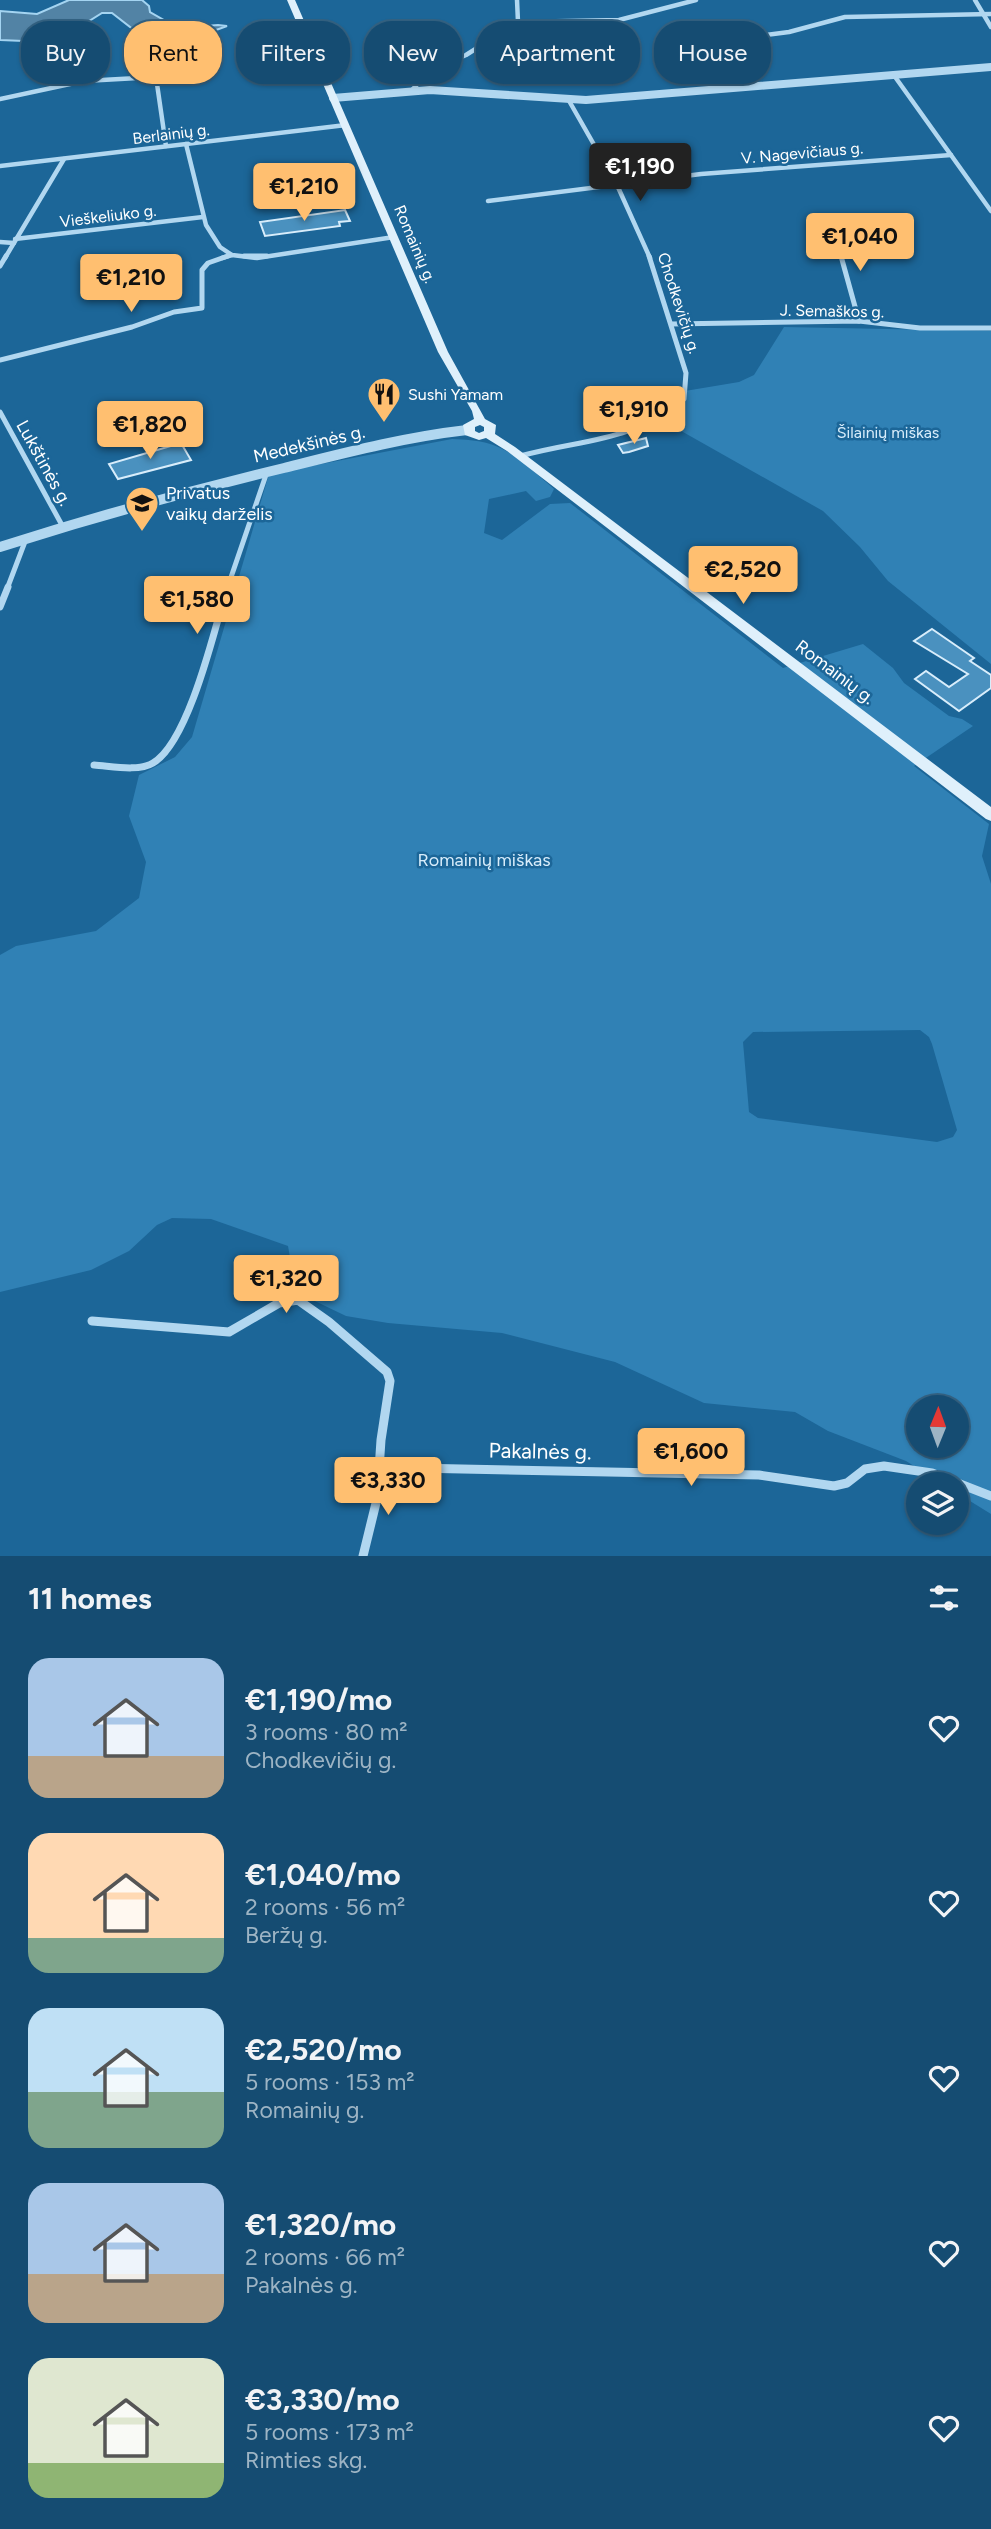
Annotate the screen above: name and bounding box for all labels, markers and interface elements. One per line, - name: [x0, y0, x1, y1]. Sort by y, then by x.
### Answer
- chip: Buy: [21, 21, 110, 84]
- chip: Rent: [124, 21, 222, 84]
- chip: Filters: [236, 21, 350, 84]
- chip: New: [364, 21, 462, 84]
- chip: Apartment: [476, 21, 640, 84]
- chip: House: [654, 21, 771, 84]
- street label: Berlainių g.: [131, 120, 211, 148]
- street label: V. Nagevičiaus g.: [740, 138, 864, 168]
- pin: €1,190: [583, 144, 697, 203]
- text: €1,190: [605, 152, 675, 180]
- pin: €1,210: [247, 164, 361, 223]
- text: €1,210: [269, 172, 339, 200]
- street label: Vieškeliuko g.: [59, 201, 157, 231]
- street label: Romainių g.: [390, 202, 440, 286]
- pin: €1,040: [803, 214, 917, 273]
- text: €1,040: [822, 222, 898, 250]
- street label: Chodkevičių g.: [654, 250, 704, 356]
- pin: €1,210: [74, 254, 188, 314]
- text: €1,210: [96, 263, 166, 291]
- street label: J. Semaškos g.: [780, 301, 884, 321]
- restaurant icon: Sushi Yamam: [365, 375, 403, 424]
- place label: Sushi Yamam: [408, 385, 503, 404]
- pin: €1,910: [577, 386, 691, 446]
- text: €1,910: [599, 395, 669, 423]
- pin: €1,820: [93, 402, 207, 461]
- text: €1,820: [113, 410, 187, 438]
- street label: Lukštinės g.: [11, 416, 77, 510]
- street label: Medekšinės g.: [251, 420, 367, 468]
- park label: Šilainių miškas: [837, 423, 939, 442]
- place label: Privatus vaikų darželis: [166, 482, 273, 525]
- school or university icon: Privatus vaikų darželis: [123, 484, 161, 533]
- pin: €2,520: [686, 546, 800, 606]
- text: €2,520: [705, 555, 781, 583]
- pin: €1,580: [140, 576, 254, 636]
- text: €1,580: [160, 585, 234, 613]
- street label: Romainių g.: [791, 635, 879, 709]
- park label: Romainių miškas: [417, 849, 551, 871]
- pin: €1,320: [229, 1256, 343, 1315]
- text: €1,320: [250, 1264, 322, 1292]
- north arrow: [906, 1395, 970, 1458]
- map controls: [906, 1395, 969, 1535]
- pin: €1,600: [634, 1428, 748, 1488]
- text: €1,600: [654, 1437, 728, 1465]
- street label: Pakalnės g.: [488, 1438, 592, 1464]
- pin: €3,330: [331, 1458, 445, 1517]
- text: €3,330: [350, 1466, 426, 1494]
- button: layers: [906, 1472, 969, 1535]
- icon: filters: [925, 1579, 963, 1617]
- text: 11 homes: [28, 1580, 152, 1617]
- text: €1,190/mo: [245, 1681, 392, 1718]
- icon: home: [84, 1686, 168, 1770]
- icon: heart: [925, 1709, 963, 1747]
- text: 3 rooms · 80 m²: [245, 1718, 408, 1746]
- text: Chodkevičių g.: [245, 1746, 396, 1774]
- text: €1,040/mo: [245, 1856, 401, 1893]
- icon: home: [84, 1861, 168, 1945]
- icon: heart: [925, 1884, 963, 1922]
- text: 2 rooms · 56 m²: [245, 1893, 405, 1921]
- text: Beržų g.: [245, 1921, 327, 1949]
- text: €2,520/mo: [245, 2031, 402, 2068]
- icon: home: [84, 2036, 168, 2120]
- icon: heart: [925, 2059, 963, 2097]
- text: 5 rooms · 153 m²: [245, 2068, 415, 2096]
- text: Romainių g.: [245, 2096, 364, 2124]
- text: €1,320/mo: [245, 2206, 396, 2243]
- icon: home: [84, 2211, 168, 2295]
- icon: heart: [925, 2234, 963, 2272]
- text: 2 rooms · 66 m²: [245, 2243, 405, 2271]
- text: Pakalnės g.: [245, 2271, 358, 2299]
- text: €3,330/mo: [245, 2381, 400, 2418]
- icon: home: [84, 2386, 168, 2470]
- icon: heart: [925, 2409, 963, 2447]
- text: 5 rooms · 173 m²: [245, 2418, 414, 2446]
- text: Rimties skg.: [245, 2446, 367, 2474]

